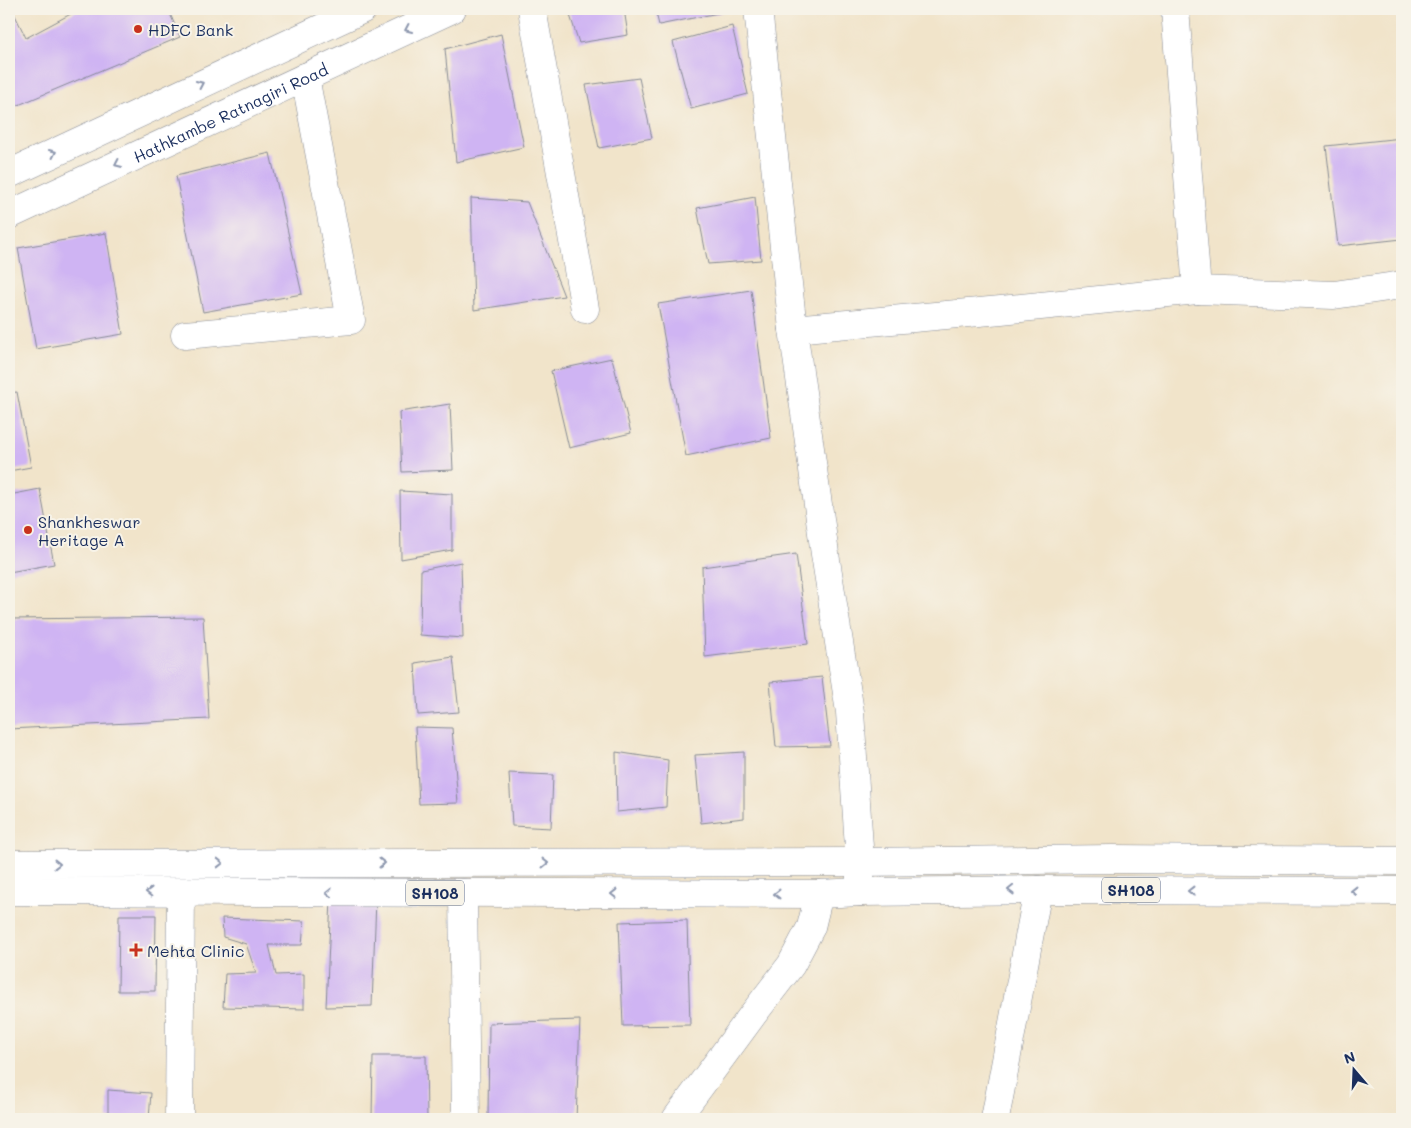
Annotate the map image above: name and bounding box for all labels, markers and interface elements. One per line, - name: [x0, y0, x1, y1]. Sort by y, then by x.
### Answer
- place label: HDFC Bank: [148, 19, 233, 40]
- marker: HDFC Bank: [132, 23, 144, 35]
- one-way arrow: [404, 23, 413, 34]
- street label: Hathkambe Ratnagiri Road: [130, 58, 331, 166]
- one-way arrow: [195, 80, 204, 91]
- one-way arrow: [48, 149, 57, 159]
- one-way arrow: [114, 158, 123, 168]
- place label: Shankheswar Heritage A: [38, 511, 140, 550]
- marker: Shankheswar Heritage A: [22, 524, 34, 536]
- one-way arrow: [216, 858, 224, 868]
- one-way arrow: [379, 858, 387, 868]
- one-way arrow: [542, 858, 549, 868]
- one-way arrow: [54, 859, 62, 869]
- road number: SH108: [1102, 878, 1160, 902]
- road number: SH108: [406, 880, 464, 906]
- one-way arrow: [1007, 885, 1014, 895]
- one-way arrow: [1187, 885, 1195, 896]
- one-way arrow: [1349, 886, 1357, 896]
- one-way arrow: [145, 887, 153, 897]
- one-way arrow: [325, 888, 333, 898]
- one-way arrow: [610, 889, 618, 899]
- one-way arrow: [773, 889, 780, 899]
- place label: Mehta Clinic: [147, 940, 244, 961]
- marker: Mehta Clinic: [129, 943, 143, 957]
- north arrow: [1328, 1046, 1378, 1096]
- text: N: [1341, 1047, 1358, 1068]

